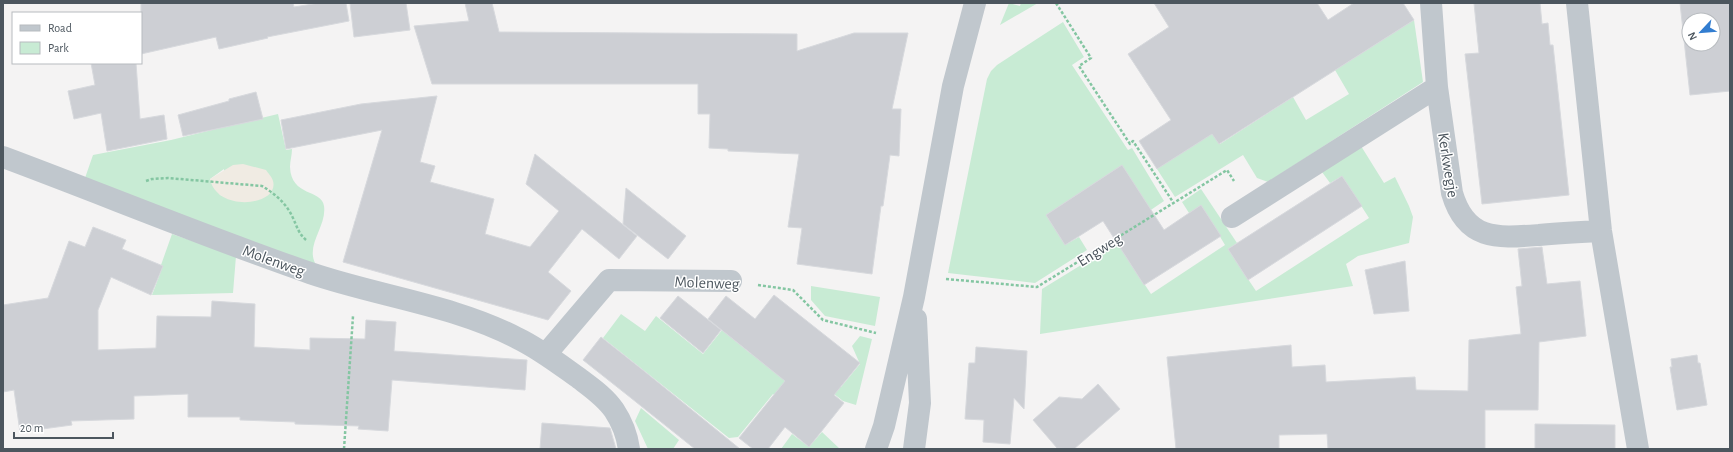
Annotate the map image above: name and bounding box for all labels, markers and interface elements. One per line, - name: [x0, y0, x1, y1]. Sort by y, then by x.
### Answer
- legend: [12, 12, 142, 64]
- north arrow: [1681, 12, 1721, 52]
- text: Road: [48, 22, 72, 34]
- text: N: [1686, 30, 1699, 42]
- text: Park: [48, 42, 69, 54]
- street label: Kerkwegje: [1434, 131, 1461, 199]
- street label: Engweg: [1074, 230, 1125, 270]
- street label: Molenweg: [240, 242, 307, 280]
- street label: Molenweg: [674, 274, 740, 292]
- scale bar: [14, 414, 113, 440]
- text: 20 m: [20, 422, 43, 434]

